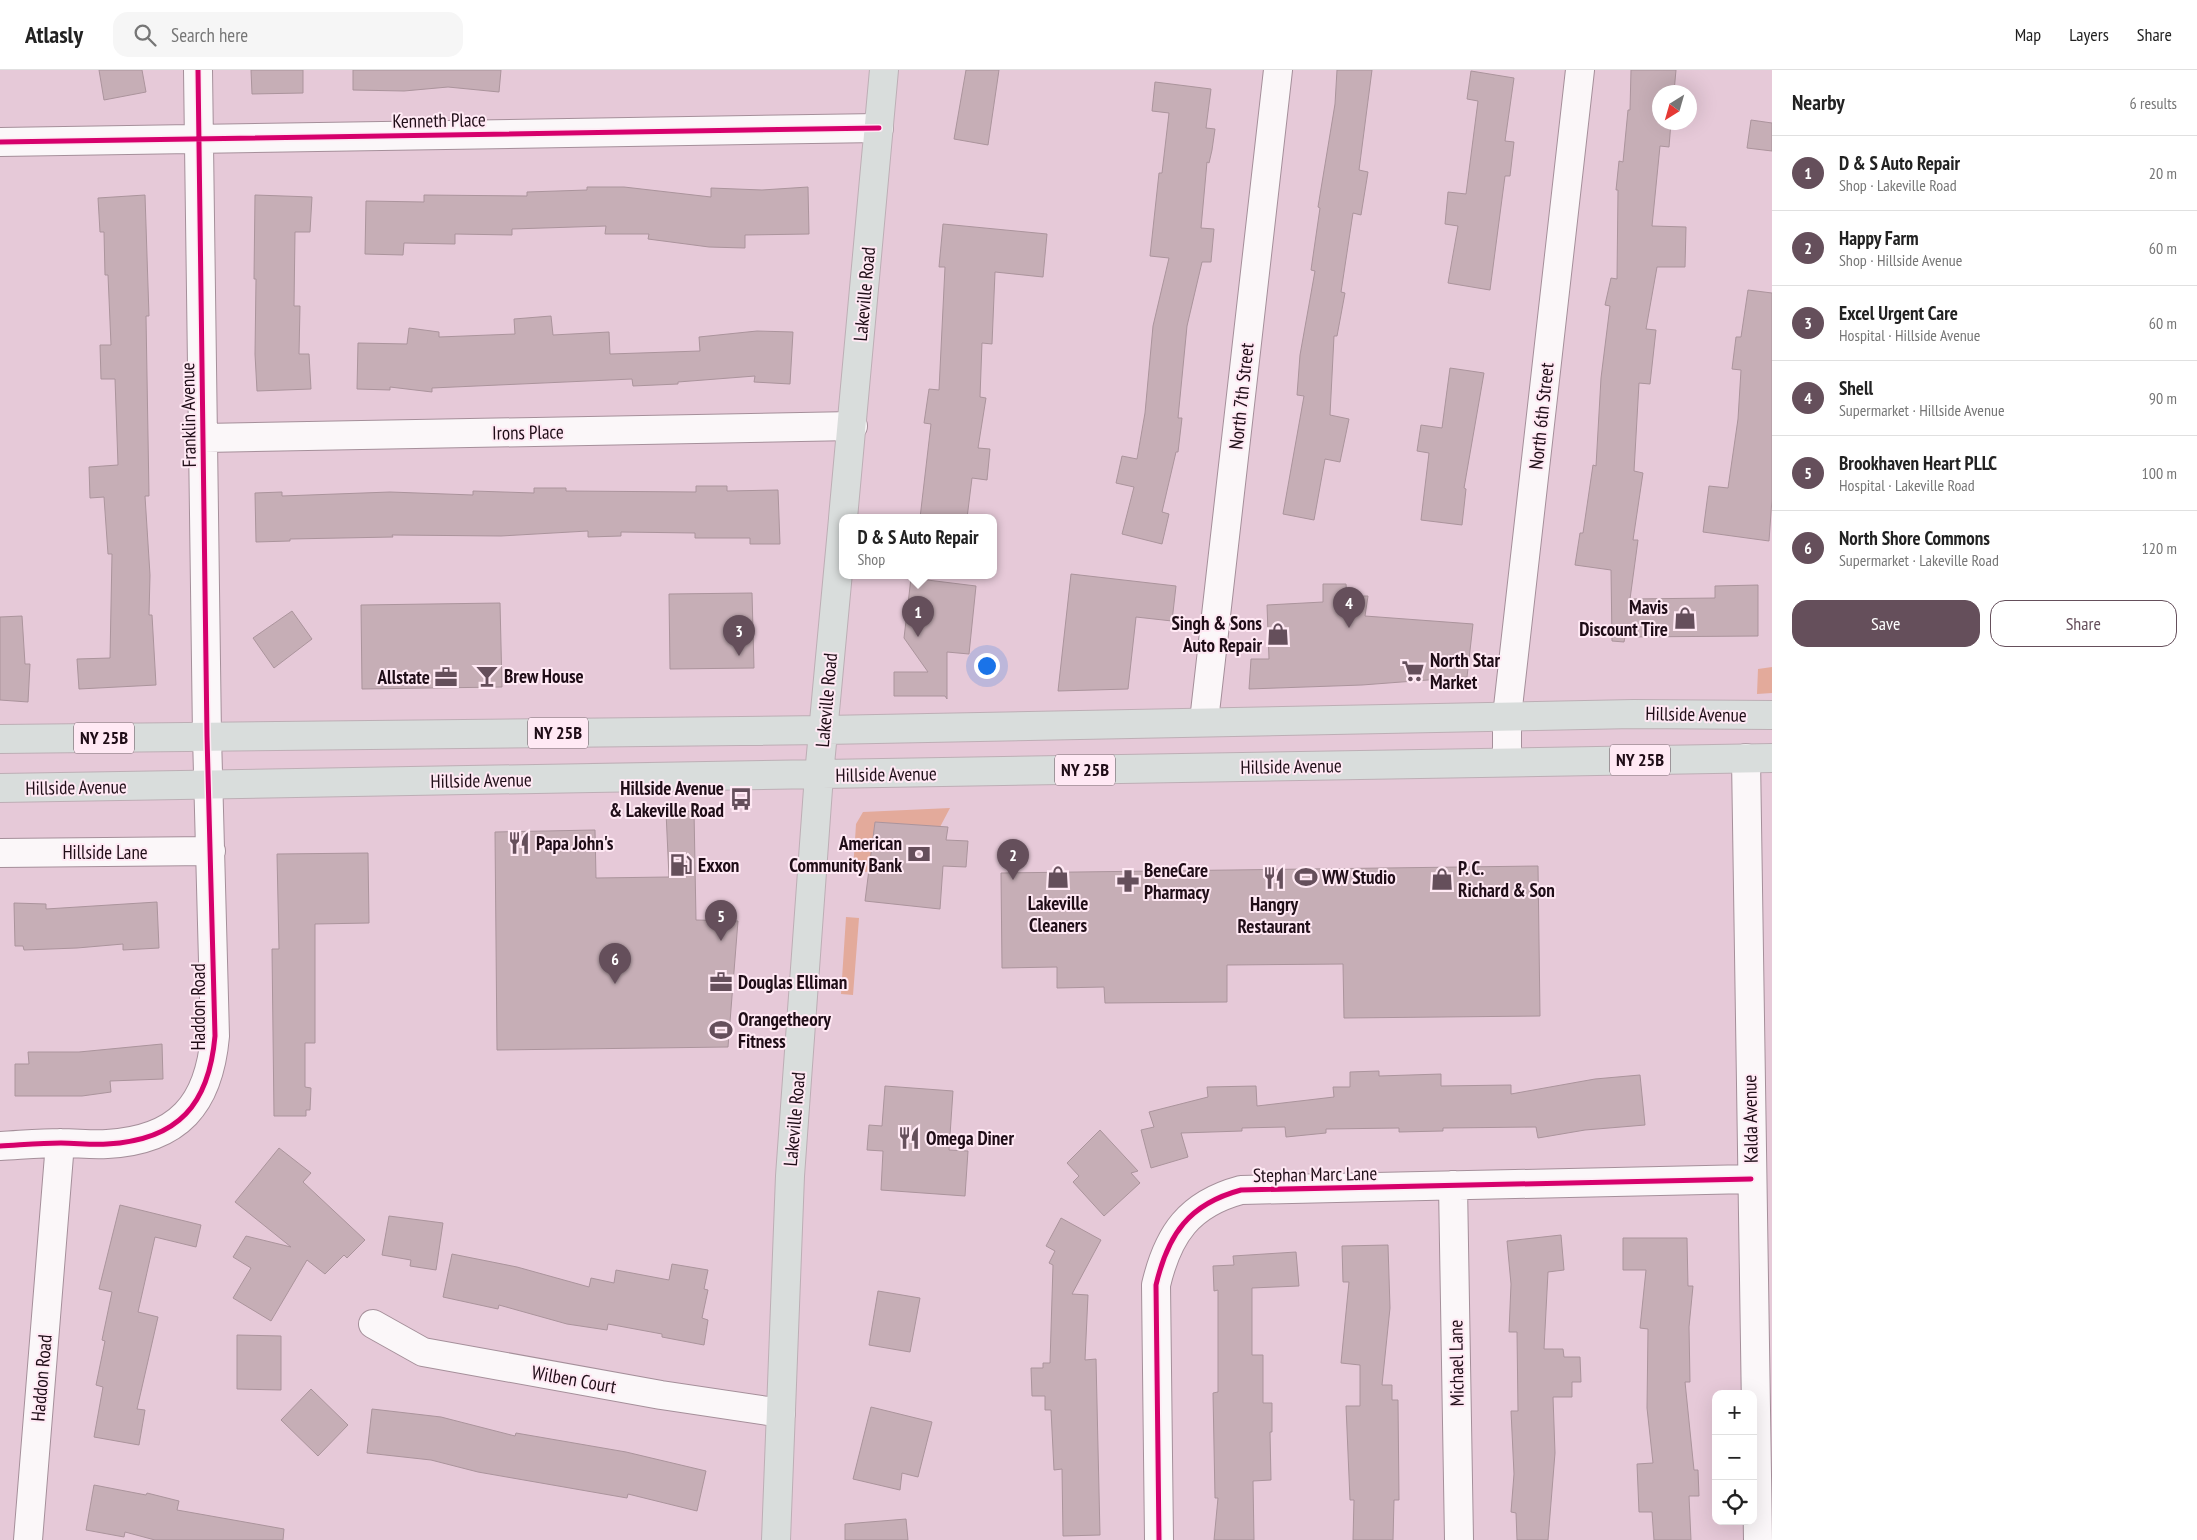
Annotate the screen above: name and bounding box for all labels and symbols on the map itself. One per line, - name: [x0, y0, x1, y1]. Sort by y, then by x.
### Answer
- north arrow: [1652, 85, 1697, 130]
- street label: Kenneth Place: [392, 107, 486, 133]
- street label: Lakeville Road: [848, 246, 880, 342]
- street label: North 7th Street: [1223, 341, 1259, 450]
- street label: North 6th Street: [1523, 361, 1559, 471]
- street label: Franklin Avenue: [175, 362, 201, 468]
- street label: Irons Place: [492, 419, 564, 445]
- pin: 4: [1333, 587, 1365, 628]
- place label: Mavis Discount Tire: [1579, 595, 1668, 641]
- pin: 1: [902, 596, 934, 637]
- shop icon: Mavis Discount Tire: [1672, 605, 1698, 631]
- place label: Singh & Sons Auto Repair: [1171, 611, 1262, 657]
- pin: 3: [723, 615, 755, 656]
- shop icon: Singh & Sons Auto Repair: [1265, 621, 1291, 647]
- place label: North Star Market: [1430, 648, 1500, 694]
- street label: Lakeville Road: [810, 652, 842, 748]
- your location: [974, 653, 1000, 679]
- supermarket icon: North Star Market: [1400, 658, 1426, 684]
- bar icon: Brew House: [474, 663, 500, 689]
- office icon: Allstate: [433, 664, 459, 690]
- place label: Brew House: [504, 664, 584, 688]
- place label: Allstate: [377, 665, 430, 689]
- street label: Hillside Avenue: [1645, 701, 1747, 727]
- road number: NY 25B: [528, 718, 588, 748]
- road number: NY 25B: [74, 722, 134, 754]
- road number: NY 25B: [1610, 744, 1670, 776]
- street label: Hillside Avenue: [1240, 753, 1342, 779]
- road number: NY 25B: [1055, 754, 1115, 786]
- street label: Hillside Avenue: [835, 761, 937, 787]
- street label: Hillside Avenue: [430, 767, 532, 793]
- street label: Hillside Avenue: [25, 774, 127, 800]
- place label: Hillside Avenue & Lakeville Road: [609, 776, 724, 822]
- bus stop icon: Hillside Avenue & Lakeville Road: [728, 786, 754, 812]
- restaurant icon: Papa John's: [506, 830, 532, 856]
- place label: Papa John's: [536, 831, 614, 855]
- place label: American Community Bank: [789, 831, 902, 877]
- pin: 2: [997, 839, 1029, 880]
- street label: Hillside Lane: [62, 840, 148, 864]
- bank icon: American Community Bank: [906, 841, 932, 867]
- fuel station icon: Exxon: [668, 852, 694, 878]
- place label: Exxon: [698, 853, 739, 877]
- place label: P. C. Richard & Son: [1458, 856, 1555, 902]
- place label: BeneCare Pharmacy: [1144, 858, 1210, 904]
- shop icon: Lakeville Cleaners: [1045, 864, 1071, 890]
- sports icon: WW Studio: [1293, 864, 1319, 890]
- restaurant icon: Hangry Restaurant: [1261, 865, 1287, 891]
- place label: WW Studio: [1321, 865, 1396, 889]
- shop icon: P. C. Richard & Son: [1429, 866, 1455, 892]
- pharmacy icon: BeneCare Pharmacy: [1115, 868, 1141, 894]
- place label: Lakeville Cleaners: [1028, 891, 1088, 937]
- place label: Hangry Restaurant: [1238, 892, 1311, 938]
- pin: 5: [705, 900, 737, 941]
- pin: 6: [599, 943, 631, 984]
- street label: Haddon Road: [186, 963, 210, 1051]
- office icon: Douglas Elliman: [708, 969, 734, 995]
- place label: Douglas Elliman: [738, 970, 847, 994]
- place label: Orangetheory Fitness: [738, 1007, 831, 1053]
- sports icon: Orangetheory Fitness: [708, 1017, 734, 1043]
- street label: Lakeville Road: [778, 1071, 810, 1167]
- street label: Kalda Avenue: [1737, 1074, 1763, 1163]
- restaurant icon: Omega Diner: [896, 1125, 922, 1151]
- place label: Omega Diner: [926, 1126, 1014, 1150]
- street label: Stephan Marc Lane: [1253, 1161, 1378, 1187]
- street label: Michael Lane: [1443, 1319, 1469, 1407]
- street label: Haddon Road: [25, 1334, 57, 1422]
- street label: Wilben Court: [530, 1360, 619, 1398]

